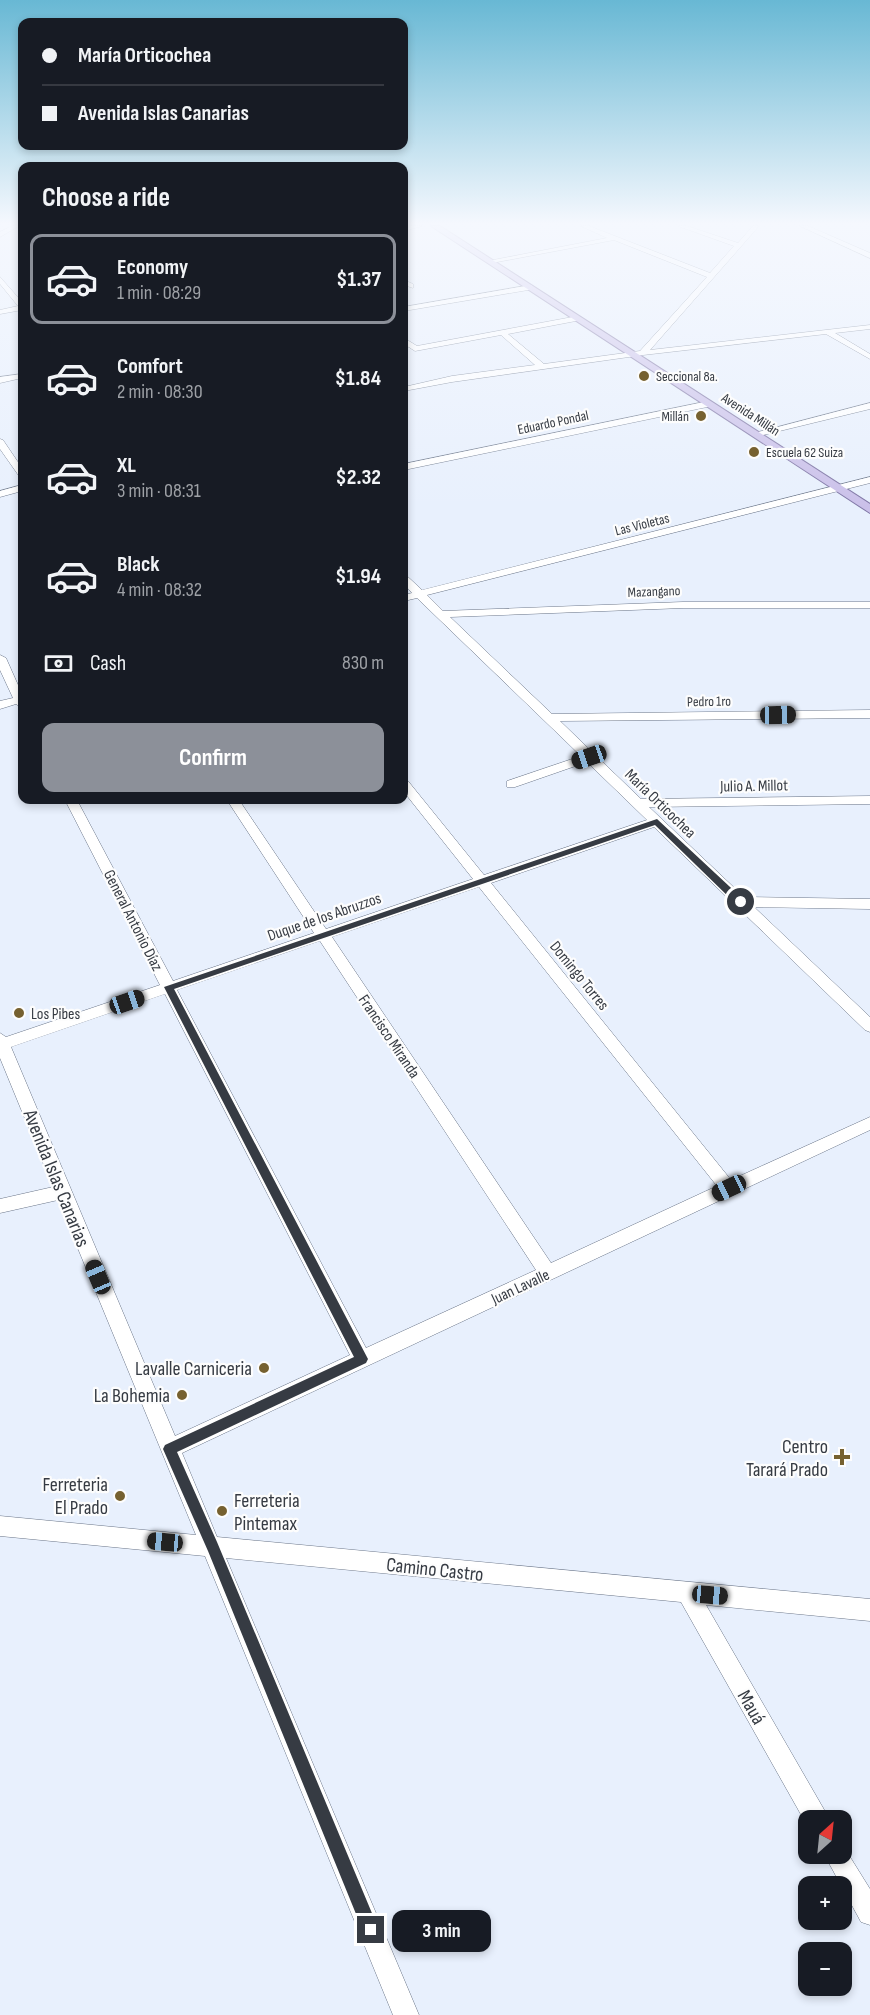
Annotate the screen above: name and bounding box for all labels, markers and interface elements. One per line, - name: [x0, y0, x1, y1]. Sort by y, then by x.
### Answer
- text: María Orticochea: [78, 42, 211, 69]
- text: Avenida Islas Canarias: [78, 100, 249, 127]
- text: Choose a ride: [42, 182, 170, 214]
- icon: car: [45, 252, 99, 306]
- text: Economy: [117, 254, 188, 281]
- text: $1.37: [336, 266, 381, 293]
- text: 1 min · 08:29: [117, 281, 201, 305]
- icon: car: [45, 351, 99, 405]
- text: Comfort: [117, 353, 183, 380]
- text: $1.84: [335, 365, 381, 392]
- place label: Seccional 8a.: [656, 368, 718, 385]
- marker: Seccional 8a.: [637, 369, 651, 383]
- text: 2 min · 08:30: [117, 380, 203, 404]
- street label: Avenida Millán: [717, 389, 783, 440]
- street label: Eduardo Pondal: [516, 407, 590, 438]
- place label: Millán: [661, 408, 689, 425]
- marker: Millán: [694, 409, 708, 423]
- place label: Escuela 62 Suiza: [766, 444, 843, 461]
- marker: Escuela 62 Suiza: [747, 445, 761, 459]
- icon: car: [45, 450, 99, 504]
- text: XL: [117, 452, 136, 479]
- text: $2.32: [336, 464, 381, 491]
- text: 3 min · 08:31: [117, 479, 201, 503]
- street label: Las Violetas: [613, 510, 671, 539]
- icon: car: [45, 549, 99, 603]
- text: Black: [117, 551, 159, 578]
- text: $1.94: [335, 563, 381, 590]
- text: 4 min · 08:32: [117, 578, 202, 602]
- street label: Mazangano: [627, 582, 681, 601]
- icon: cash: [42, 647, 75, 680]
- text: Cash: [90, 650, 126, 677]
- text: 830 m: [342, 651, 384, 675]
- street label: Pedro 1ro: [687, 693, 731, 710]
- car: [760, 706, 796, 724]
- button: Confirm: [42, 723, 384, 792]
- car: [569, 743, 609, 771]
- street label: María Orticochea: [621, 766, 699, 843]
- street label: Julio A. Millot: [719, 776, 788, 797]
- street label: General Antonio Díaz: [99, 867, 166, 975]
- route start: [727, 888, 754, 915]
- street label: Duque de los Abruzzos: [265, 889, 384, 946]
- street label: Domingo Torres: [545, 938, 613, 1014]
- car: [107, 988, 147, 1016]
- street label: Francisco Miranda: [354, 991, 424, 1082]
- place label: Los Pibes: [31, 1005, 80, 1024]
- marker: Los Pibes: [12, 1006, 26, 1020]
- street label: Avenida Islas Canarias: [17, 1105, 95, 1251]
- car: [709, 1172, 749, 1204]
- car: [83, 1257, 113, 1297]
- street label: Juan Lavalle: [488, 1266, 553, 1309]
- place label: Lavalle Carniceria: [135, 1357, 252, 1381]
- marker: Lavalle Carniceria: [257, 1361, 271, 1375]
- place label: La Bohemia: [94, 1384, 170, 1408]
- marker: La Bohemia: [175, 1388, 189, 1402]
- place label: Centro Tarará Prado: [746, 1435, 828, 1482]
- marker: Centro Tarará Prado: [833, 1448, 851, 1466]
- place label: Ferreteria El Prado: [42, 1473, 108, 1520]
- marker: Ferreteria El Prado: [113, 1489, 127, 1503]
- place label: Ferreteria Pintemax: [234, 1489, 300, 1536]
- marker: Ferreteria Pintemax: [215, 1504, 229, 1518]
- car: [146, 1531, 184, 1553]
- street label: Camino Castro: [385, 1553, 485, 1587]
- car: [691, 1584, 729, 1606]
- street label: Mauá: [732, 1686, 770, 1729]
- north arrow: [798, 1810, 852, 1864]
- map controls: [798, 1810, 852, 1996]
- button: +: [798, 1876, 852, 1930]
- callout: 3 min: [392, 1909, 491, 1951]
- route end: [357, 1916, 384, 1943]
- text: 3 min: [422, 1919, 461, 1943]
- button: −: [798, 1942, 852, 1996]

